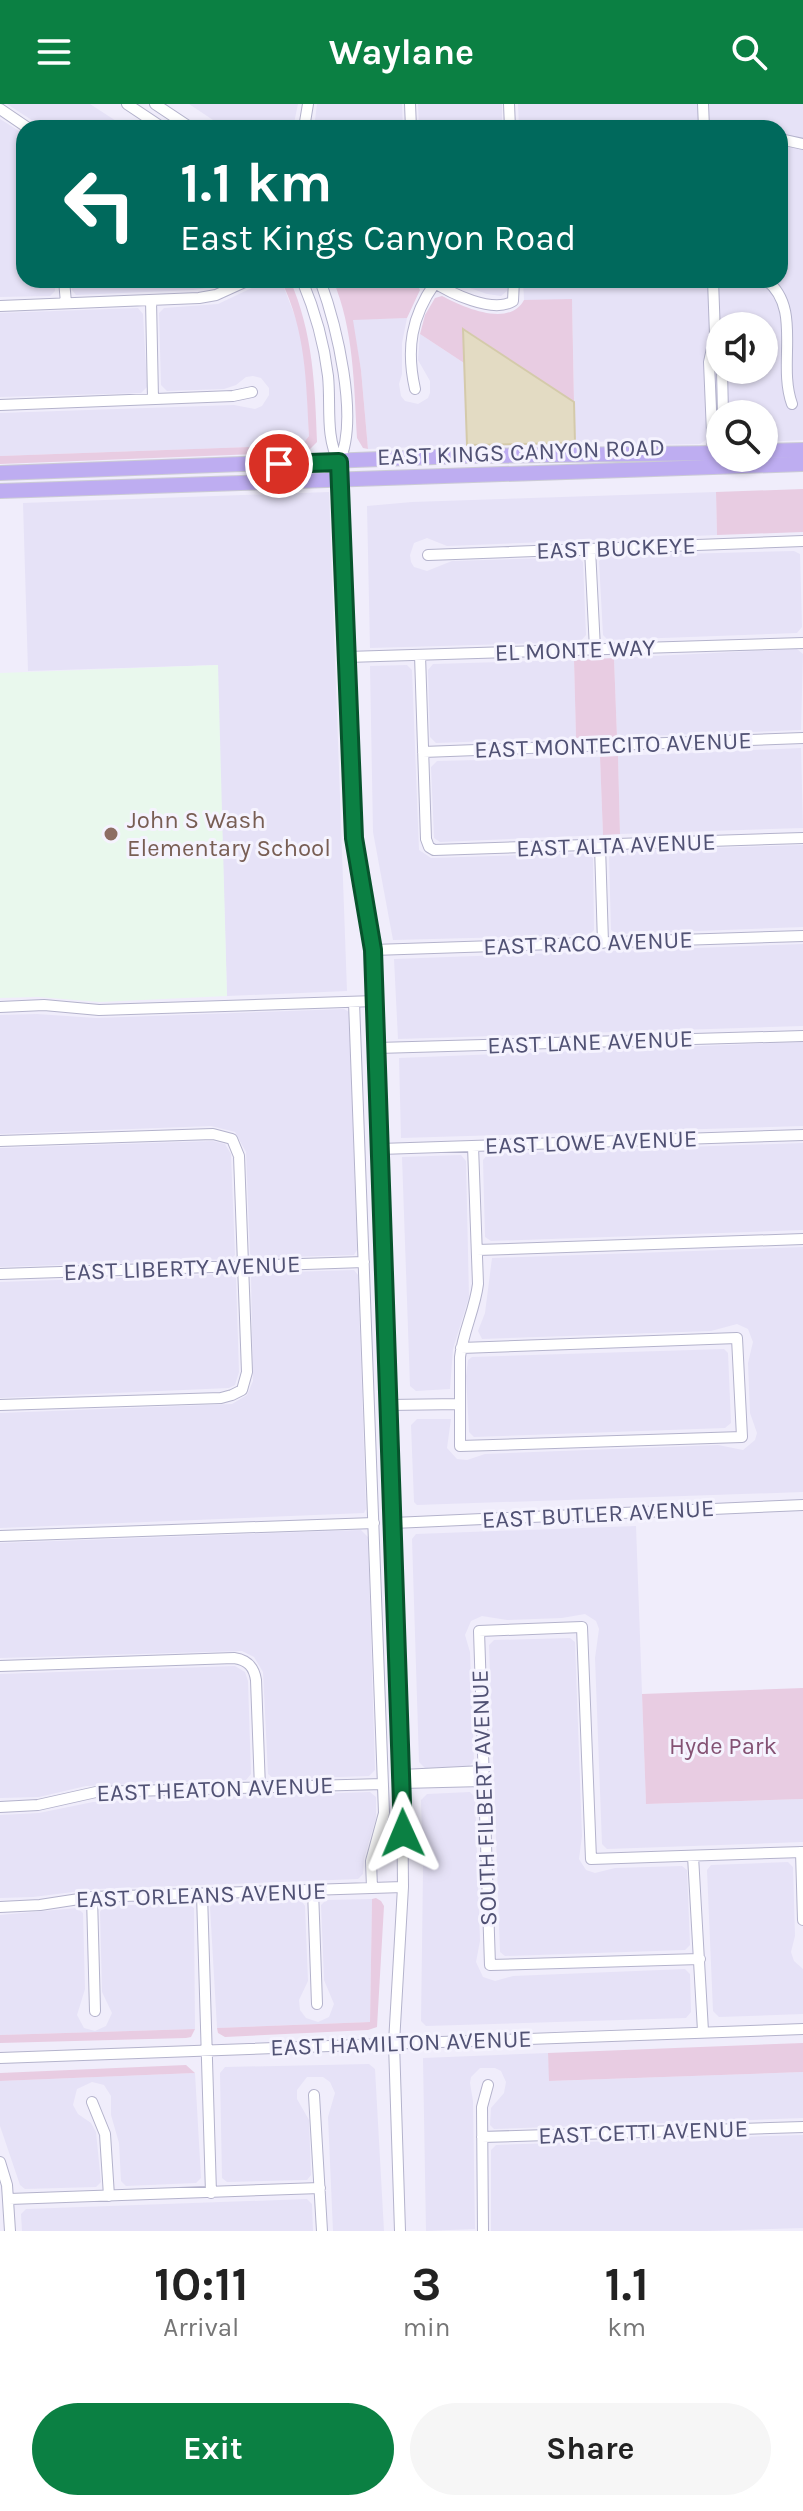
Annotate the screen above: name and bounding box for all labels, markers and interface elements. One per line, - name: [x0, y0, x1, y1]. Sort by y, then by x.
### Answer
- icon: menu: [32, 30, 76, 74]
- icon: search: [727, 30, 771, 74]
- text: Waylane: [329, 31, 474, 73]
- text: 1.1 km: [180, 150, 332, 215]
- icon: left: [48, 152, 152, 256]
- text: East Kings Canyon Road: [180, 217, 576, 259]
- map controls: [706, 312, 778, 472]
- button: sound: [706, 312, 778, 384]
- button: search: [706, 400, 778, 472]
- pin: [245, 430, 313, 498]
- street label: EAST KINGS CANYON ROAD: [377, 433, 665, 471]
- icon: arrive: [257, 442, 301, 486]
- street label: EAST BUCKEYE: [536, 531, 696, 565]
- street label: EL MONTE WAY: [494, 633, 656, 667]
- street label: EAST MONTECITO AVENUE: [474, 726, 752, 764]
- place label: John S Wash Elementary School: [127, 806, 331, 862]
- marker: John S Wash Elementary School: [102, 825, 120, 843]
- street label: EAST ALTA AVENUE: [516, 828, 716, 862]
- street label: EAST RACO AVENUE: [483, 925, 693, 961]
- street label: EAST LANE AVENUE: [487, 1024, 693, 1060]
- street label: EAST LOWE AVENUE: [484, 1124, 698, 1160]
- street label: EAST LIBERTY AVENUE: [63, 1250, 301, 1286]
- street label: EAST BUTLER AVENUE: [481, 1494, 715, 1534]
- street label: SOUTH FILBERT AVENUE: [466, 1669, 502, 1927]
- park label: Hyde Park: [669, 1732, 777, 1760]
- street label: EAST HEATON AVENUE: [96, 1771, 334, 1807]
- position arrow: [361, 1791, 445, 1875]
- street label: EAST ORLEANS AVENUE: [75, 1877, 327, 1913]
- street label: EAST HAMILTON AVENUE: [270, 2024, 532, 2062]
- street label: EAST CETTI AVENUE: [538, 2114, 748, 2150]
- text: 10:11: [154, 2256, 249, 2312]
- text: 3: [412, 2256, 441, 2312]
- text: 1.1: [604, 2256, 649, 2312]
- text: Arrival: [163, 2312, 239, 2343]
- text: min: [403, 2312, 450, 2343]
- text: km: [607, 2312, 646, 2343]
- button: Exit: [32, 2403, 394, 2495]
- button: Share: [410, 2403, 771, 2495]

